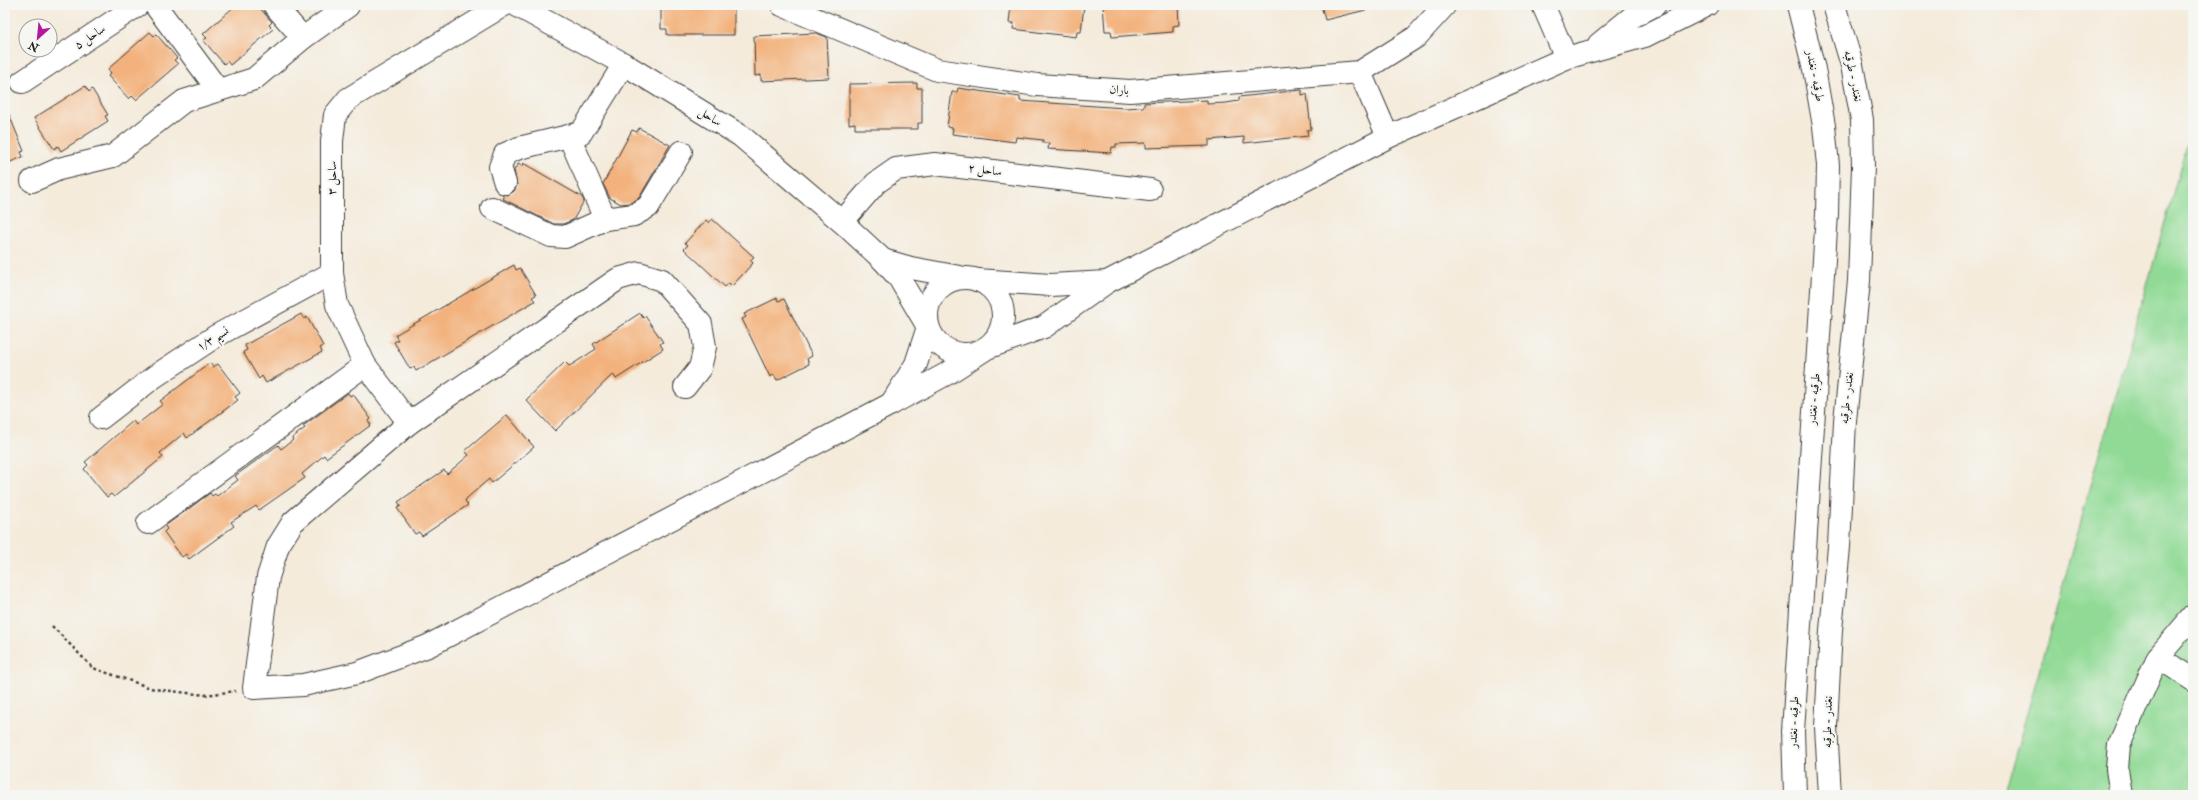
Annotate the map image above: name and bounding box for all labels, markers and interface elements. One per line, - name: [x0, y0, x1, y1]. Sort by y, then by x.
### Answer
- north arrow: [18, 18, 58, 58]
- street label: ساحل ۵: [72, 21, 109, 54]
- text: N: [25, 38, 42, 55]
- street label: طرقبه - نغندر: [1802, 48, 1827, 103]
- street label: نغندر - طرقبه: [1840, 49, 1866, 103]
- street label: باران: [1109, 82, 1129, 98]
- street label: ساحل: [695, 104, 725, 131]
- street label: ساحل ۲: [967, 160, 1003, 181]
- street label: ساحل ۳: [325, 161, 341, 195]
- street label: نسیم ۱/۳: [194, 323, 234, 358]
- street label: نغندر - طرقبه: [1837, 371, 1857, 425]
- street label: طرقبه - نغندر: [1804, 372, 1824, 427]
- street label: طرقبه - نغندر: [1786, 696, 1802, 749]
- street label: نغندر - طرقبه: [1820, 696, 1836, 748]

